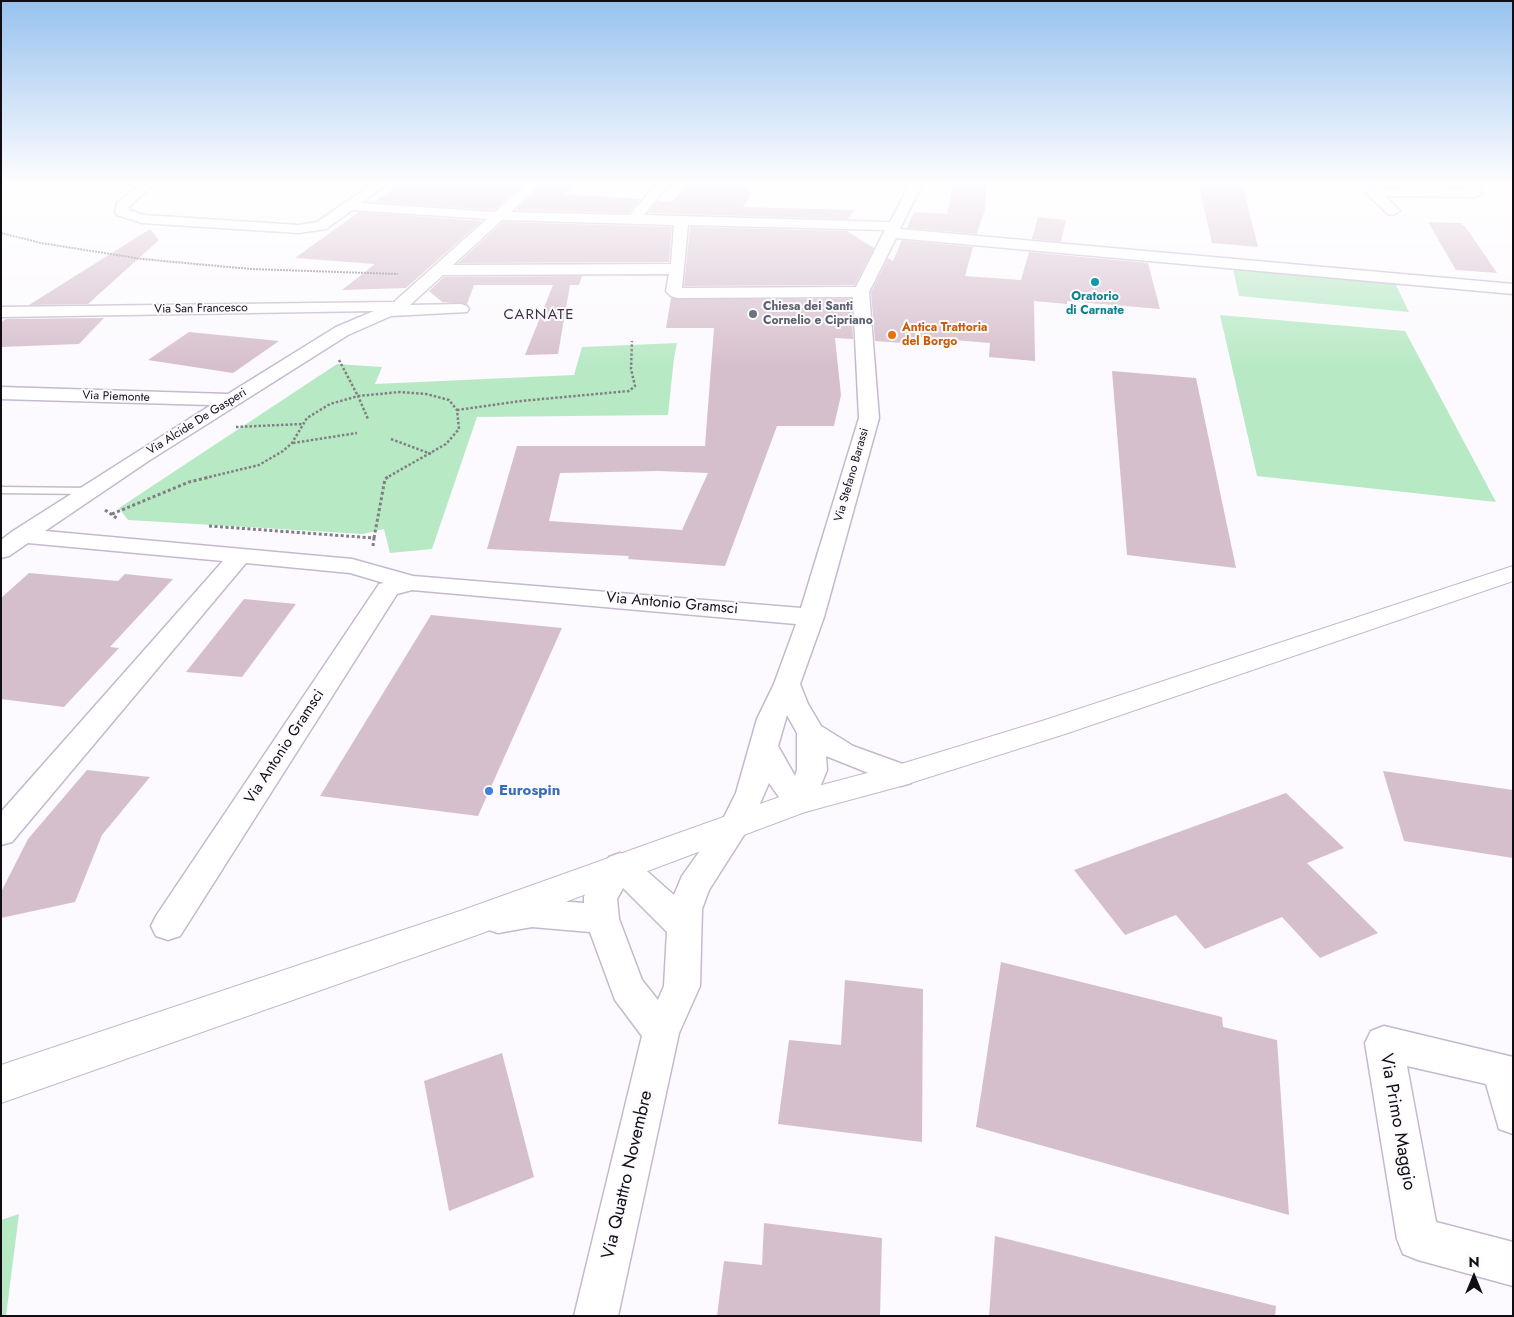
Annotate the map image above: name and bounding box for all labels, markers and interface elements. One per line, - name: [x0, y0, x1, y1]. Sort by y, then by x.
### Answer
- marker: Oratorio di Carnate: [1089, 276, 1101, 288]
- place label: Oratorio di Carnate: [1066, 290, 1124, 318]
- place label: Chiesa dei Santi Cornelio e Cipriano: [763, 300, 873, 328]
- street label: Via San Francesco: [154, 301, 248, 317]
- district label: CARNATE: [503, 306, 575, 324]
- marker: Chiesa dei Santi Cornelio e Cipriano: [747, 308, 759, 320]
- place label: Antica Trattoria del Borgo: [902, 321, 987, 349]
- marker: Antica Trattoria del Borgo: [886, 329, 898, 341]
- street label: Via Alcide De Gasperi: [145, 386, 249, 458]
- street label: Via Piemonte: [82, 389, 150, 405]
- street label: Via Stefano Barassi: [832, 426, 872, 524]
- street label: Via Antonio Gramsci: [605, 589, 739, 619]
- street label: Via Antonio Gramsci: [241, 687, 329, 807]
- place label: Eurospin: [499, 782, 560, 800]
- marker: Eurospin: [483, 785, 495, 797]
- street label: Via Primo Maggio: [1374, 1052, 1420, 1192]
- street label: Via Quattro Novembre: [598, 1088, 658, 1262]
- north arrow: [1449, 1252, 1499, 1302]
- text: N: [1468, 1252, 1480, 1272]

